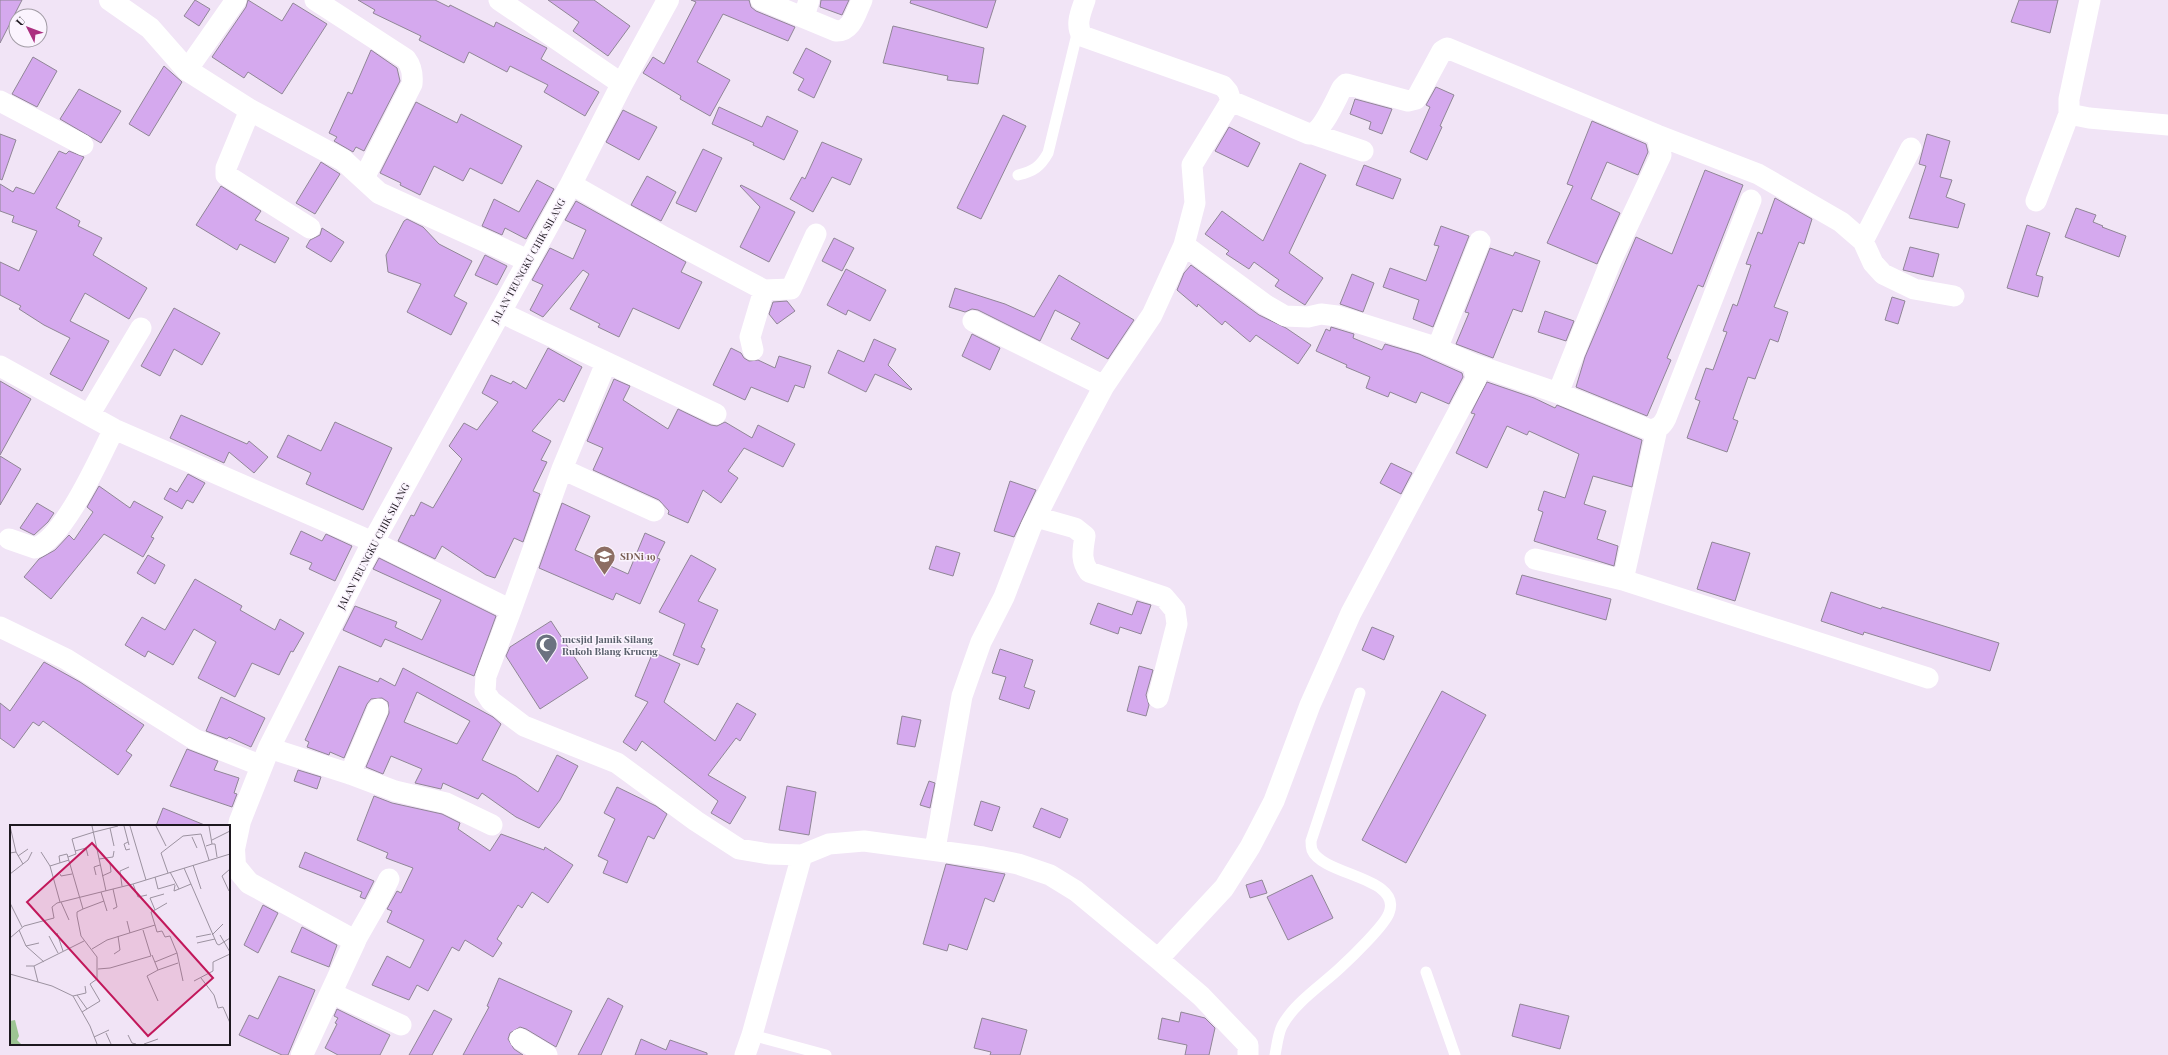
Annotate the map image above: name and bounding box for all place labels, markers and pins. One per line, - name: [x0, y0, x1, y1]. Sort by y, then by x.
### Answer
- school or university icon: SDNi 19: [591, 543, 617, 576]
- place label: SDNi 19: [620, 549, 656, 563]
- mosque icon: mesjid Jamik Silang Rukoh Blang Krueng: [533, 632, 559, 665]
- place label: mesjid Jamik Silang Rukoh Blang Krueng: [562, 632, 658, 658]

